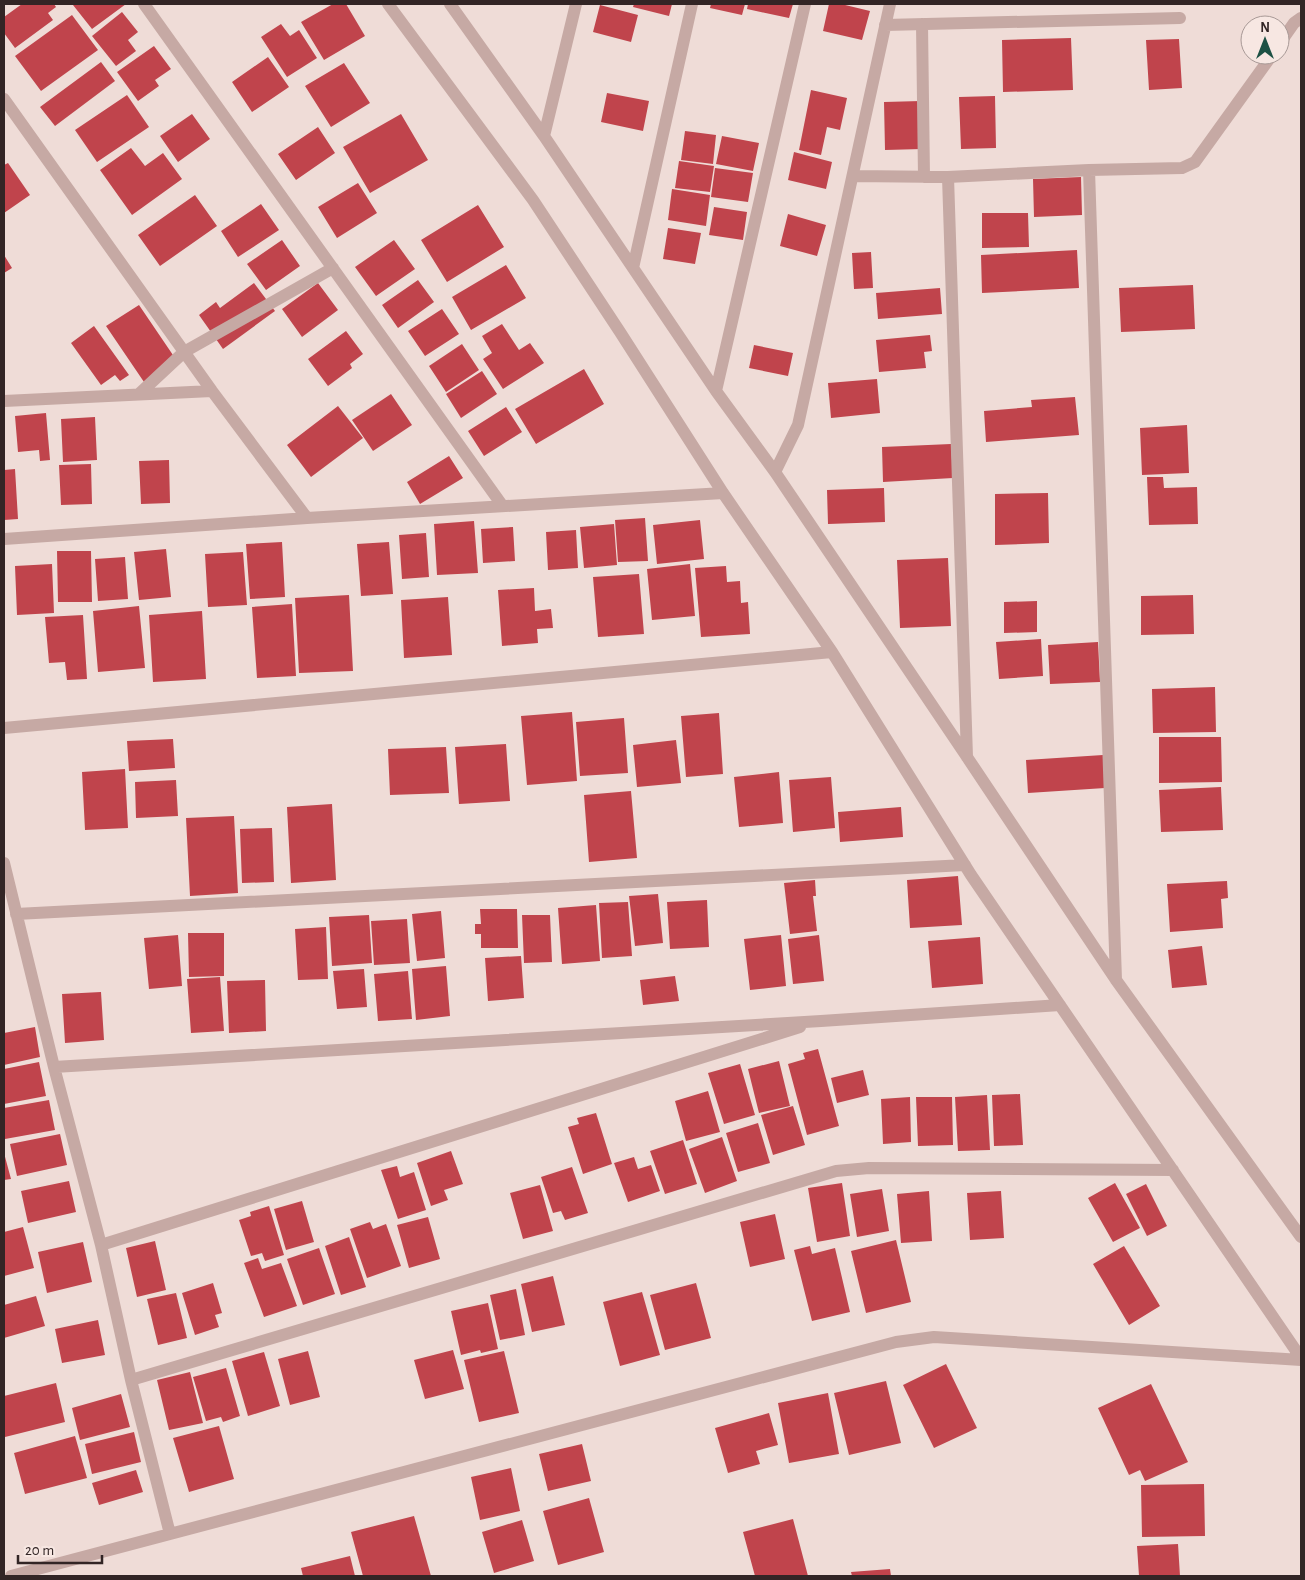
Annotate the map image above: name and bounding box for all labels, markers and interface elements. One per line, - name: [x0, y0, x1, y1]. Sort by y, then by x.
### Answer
- north arrow: [1240, 15, 1290, 65]
- text: N: [1260, 21, 1270, 35]
- scale bar: [18, 1532, 101, 1564]
- text: 20 m: [25, 1543, 54, 1558]

